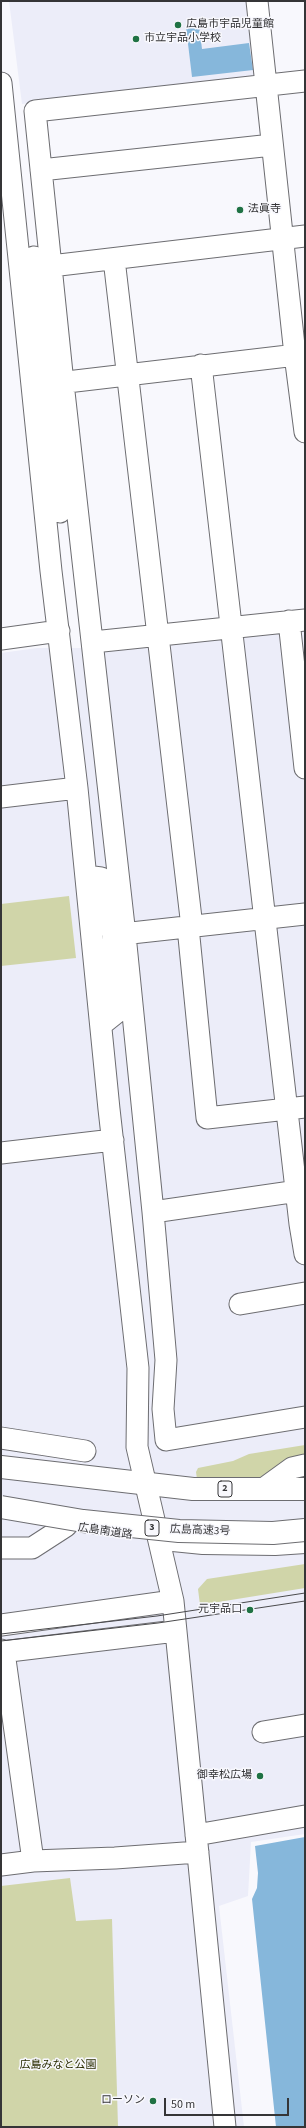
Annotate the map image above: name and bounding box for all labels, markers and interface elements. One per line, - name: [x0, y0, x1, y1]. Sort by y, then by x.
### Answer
- place label: 広島市宇品児童館: [186, 18, 274, 32]
- marker: 広島市宇品児童館: [173, 20, 183, 30]
- place label: 市立宇品小学校: [144, 32, 221, 46]
- marker: 市立宇品小学校: [131, 34, 141, 44]
- place label: 法眞寺: [248, 203, 281, 217]
- marker: 法眞寺: [235, 205, 245, 215]
- road number: 2: [218, 1481, 232, 1497]
- road number: 3: [145, 1520, 159, 1536]
- street label: 広島南道路: [77, 1522, 133, 1542]
- street label: 広島高速3号: [170, 1523, 230, 1539]
- place label: 元宇品口: [198, 1603, 242, 1617]
- marker: 元宇品口: [245, 1605, 255, 1615]
- place label: 御幸松広場: [197, 1769, 252, 1783]
- marker: 御幸松広場: [255, 1771, 265, 1781]
- park label: 広島みなと公園: [20, 2059, 96, 2073]
- scale bar: [166, 2090, 291, 2116]
- place label: ローソン: [101, 2094, 145, 2108]
- marker: ローソン: [148, 2096, 158, 2106]
- text: 50 m: [171, 2096, 195, 2113]

